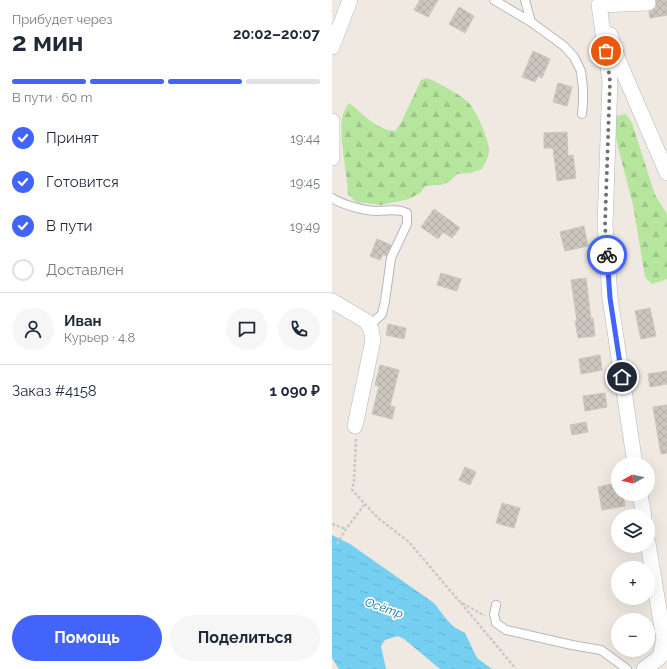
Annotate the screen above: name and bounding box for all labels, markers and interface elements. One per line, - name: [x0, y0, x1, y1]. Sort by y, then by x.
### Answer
- text: Прибудет через: [12, 12, 112, 27]
- text: 20:02–20:07: [233, 25, 320, 43]
- text: 2 мин: [12, 27, 84, 57]
- pin: [589, 34, 623, 68]
- icon: bag: [595, 40, 617, 62]
- text: В пути · 60 m: [12, 90, 92, 105]
- icon: check: [12, 127, 34, 149]
- text: Принят: [46, 129, 99, 147]
- text: 19:44: [290, 131, 320, 146]
- icon: check: [12, 171, 34, 193]
- text: Готовится: [46, 173, 119, 191]
- text: 19:45: [290, 175, 320, 190]
- icon: check: [12, 215, 34, 237]
- text: В пути: [46, 217, 93, 235]
- text: 19:49: [290, 219, 320, 234]
- courier: [587, 235, 627, 275]
- icon: bike: [596, 244, 618, 266]
- text: Доставлен: [46, 261, 124, 279]
- button: person: [12, 308, 54, 350]
- button: chat: [226, 308, 268, 350]
- button: phone: [278, 308, 320, 350]
- text: Иван: [64, 312, 102, 330]
- text: Курьер · 4.8: [64, 330, 135, 345]
- pin: [605, 360, 639, 394]
- icon: home: [611, 366, 633, 388]
- text: Заказ #4158: [12, 382, 97, 400]
- text: 1 090 ₽: [269, 382, 320, 400]
- north arrow: [611, 457, 655, 501]
- map controls: [611, 457, 655, 657]
- button: layers: [611, 509, 655, 553]
- button: +: [611, 561, 655, 605]
- water label: Осётр: [363, 595, 405, 621]
- button: −: [611, 613, 655, 657]
- button: Помощь: [12, 615, 162, 661]
- button: Поделиться: [170, 615, 320, 661]

